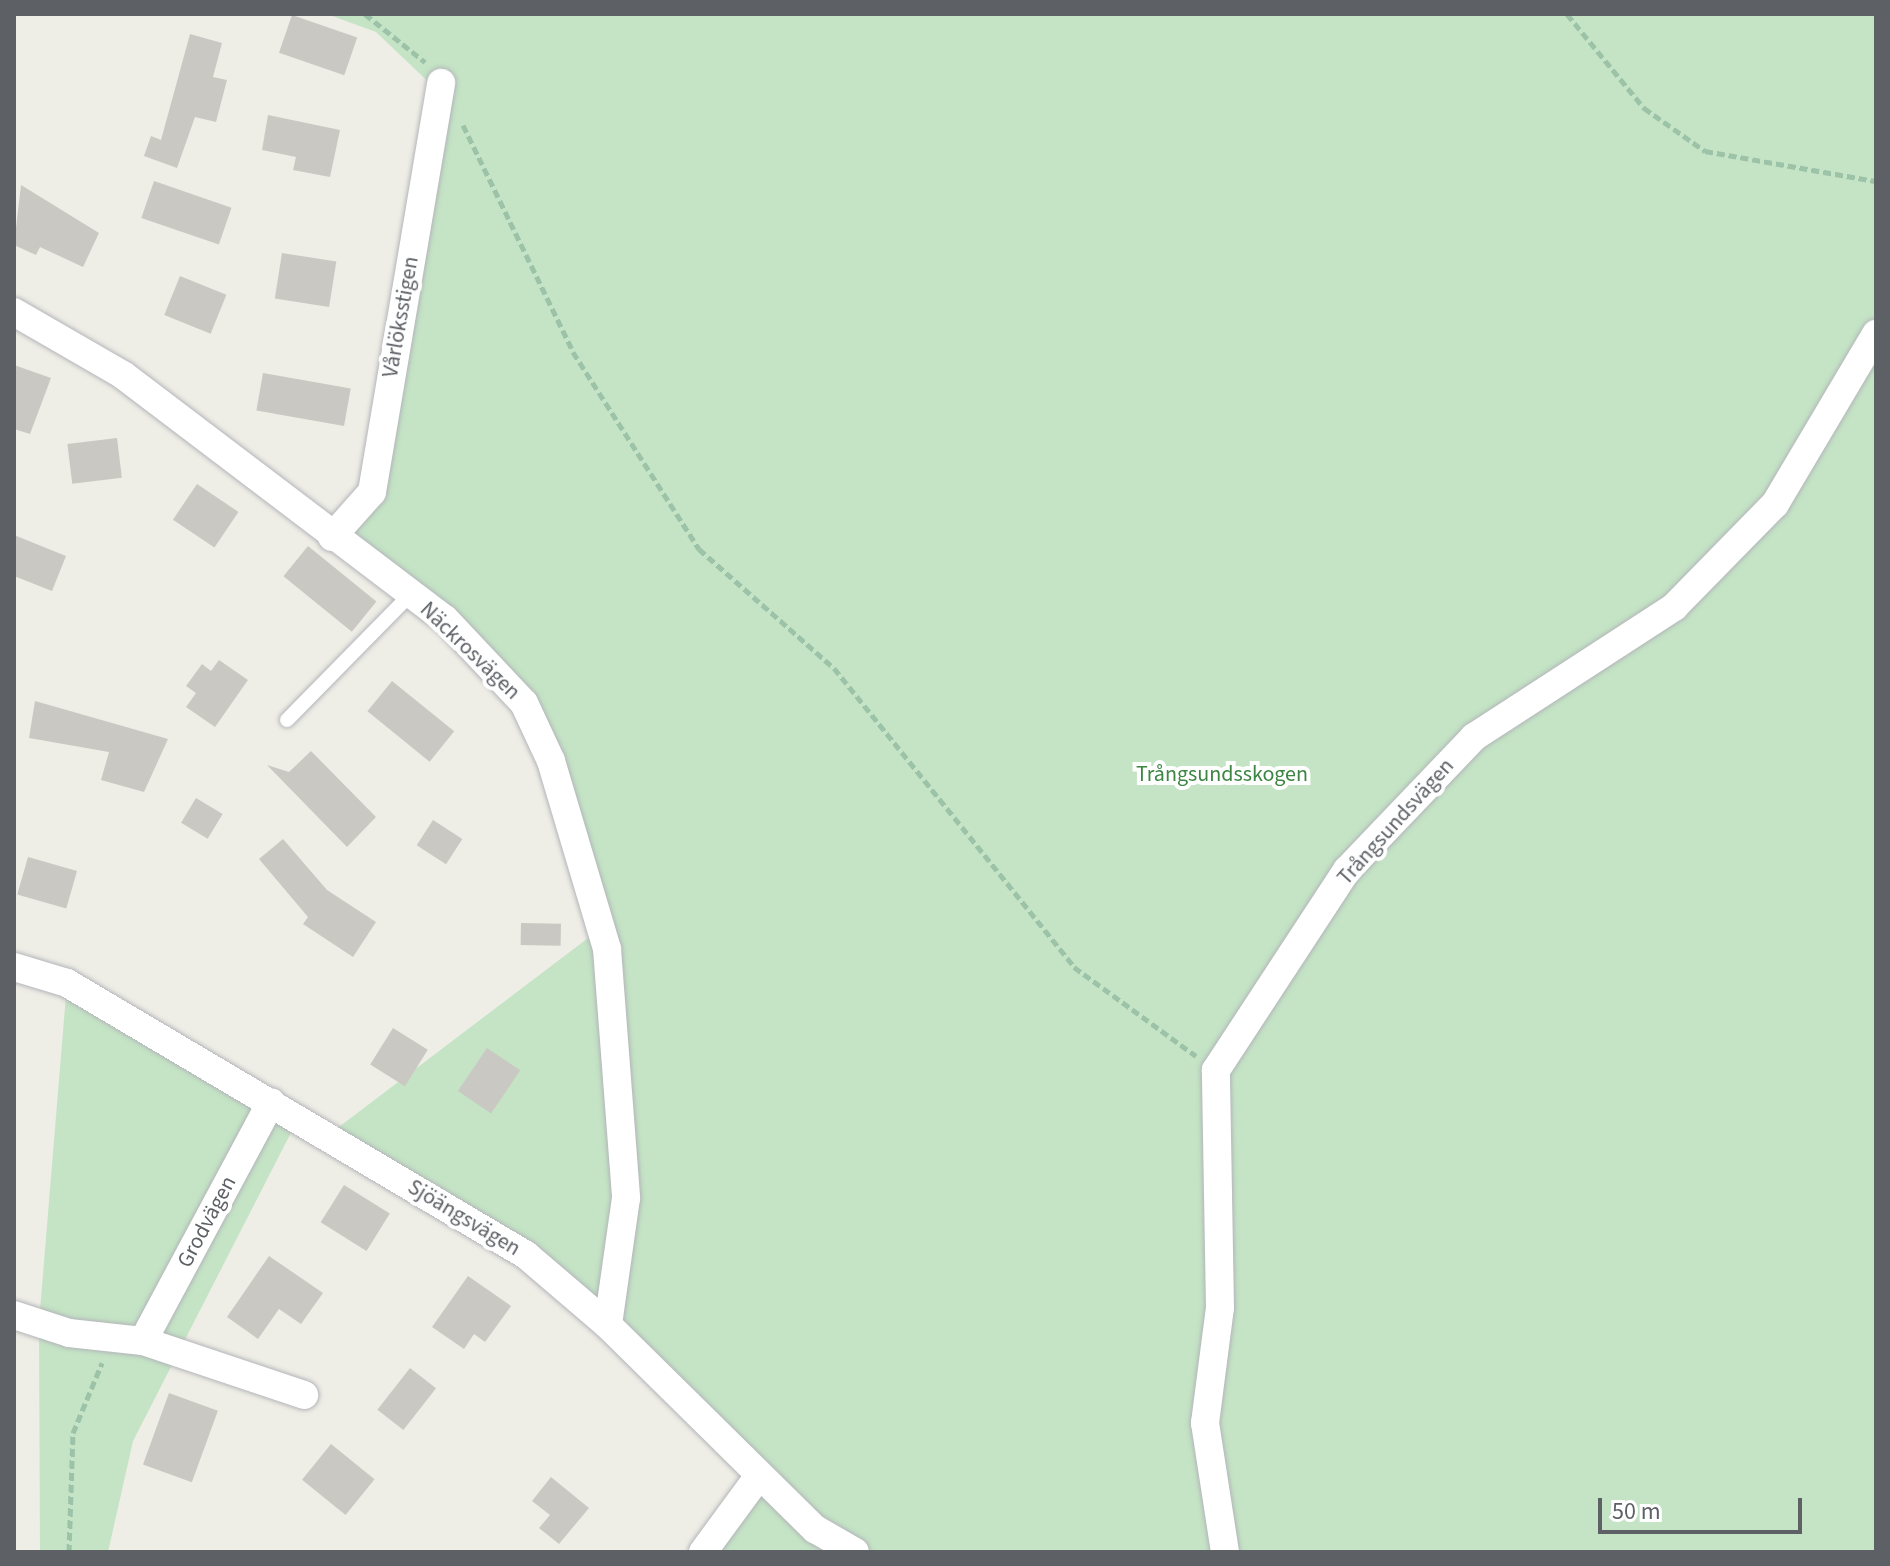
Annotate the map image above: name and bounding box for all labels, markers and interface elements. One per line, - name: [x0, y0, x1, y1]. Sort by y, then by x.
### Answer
- street label: Vårlöksstigen: [377, 254, 425, 380]
- street label: Näckrosvägen: [414, 597, 526, 705]
- street label: Trångsundsvägen: [1332, 753, 1460, 891]
- park label: Trångsundsskogen: [1136, 762, 1308, 788]
- street label: Grodvägen: [172, 1172, 242, 1272]
- street label: Sjöängsvägen: [403, 1174, 525, 1262]
- scale bar: [1602, 1482, 1806, 1532]
- text: 50 m: [1612, 1494, 1661, 1529]

